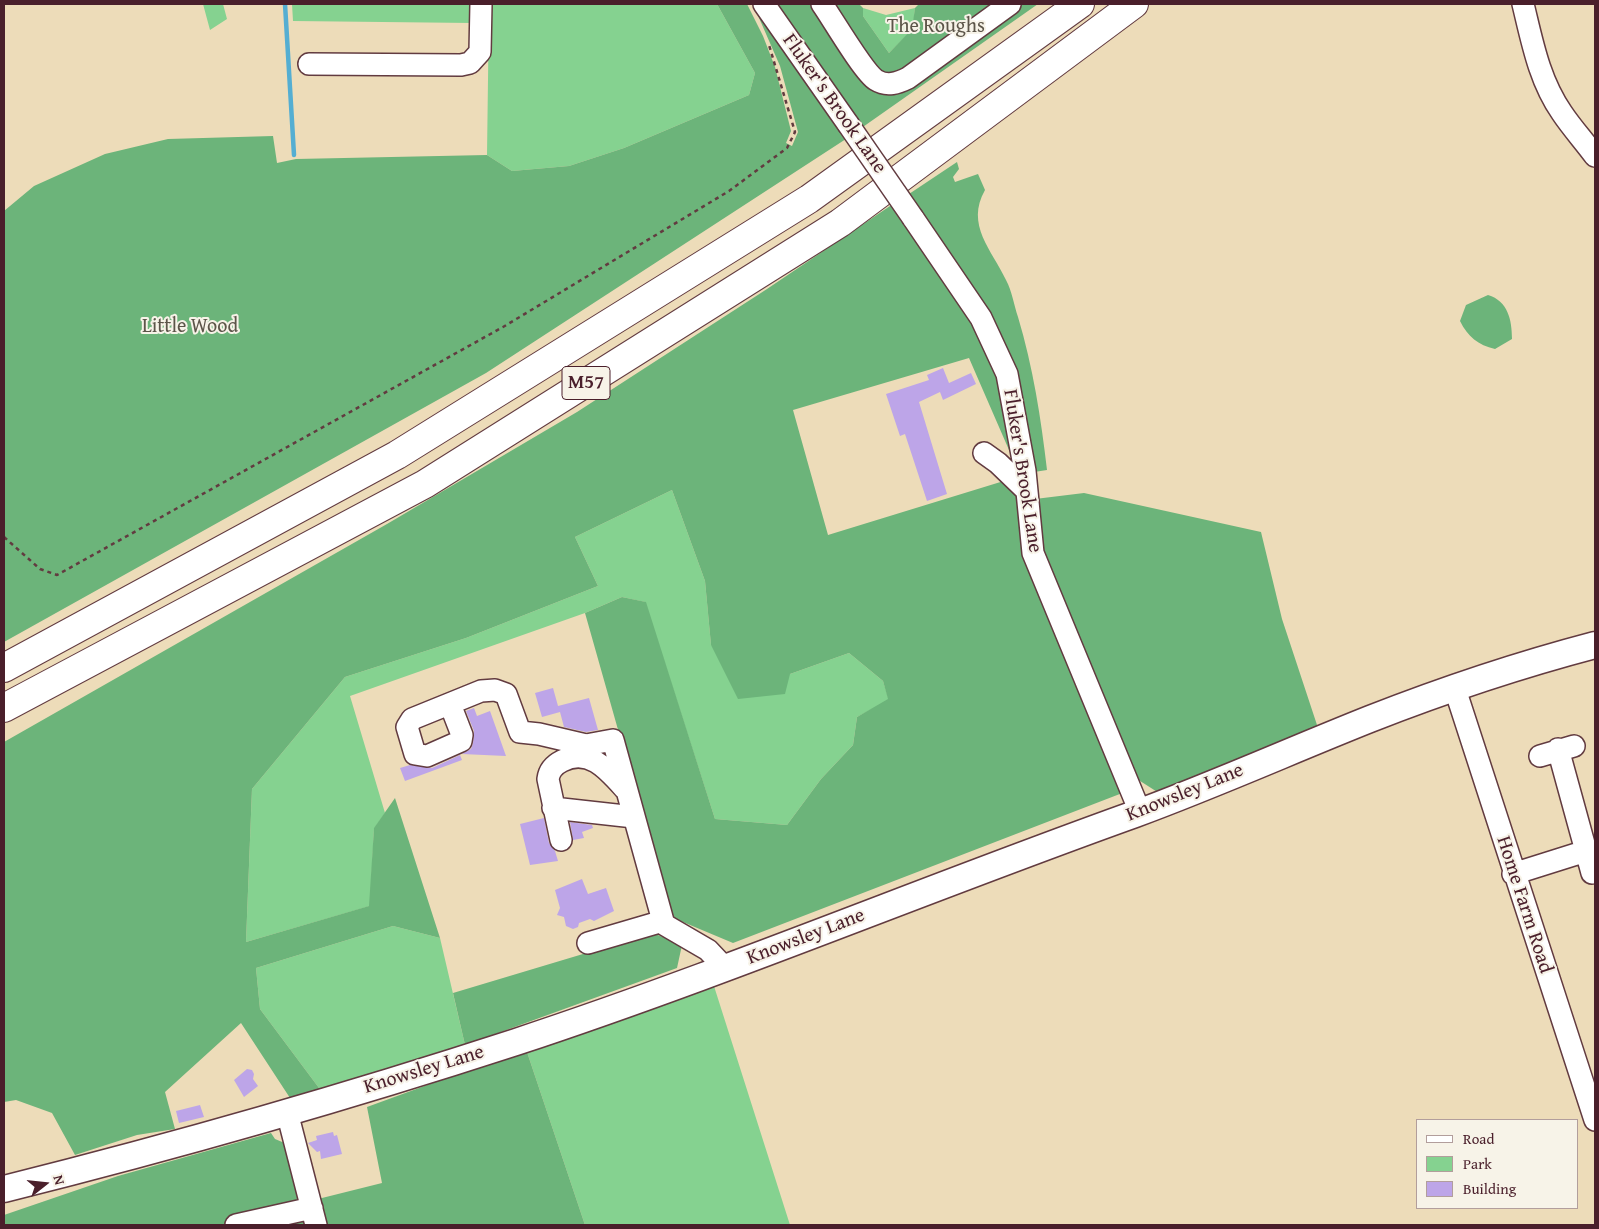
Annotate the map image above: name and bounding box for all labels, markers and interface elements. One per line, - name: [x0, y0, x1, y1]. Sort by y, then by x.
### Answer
- park label: The Roughs: [887, 15, 985, 39]
- street label: Fluker's Brook Lane: [777, 29, 891, 179]
- park label: Little Wood: [142, 315, 238, 339]
- road number: M57: [562, 366, 610, 399]
- street label: Fluker's Brook Lane: [997, 388, 1047, 554]
- street label: Knowsley Lane: [1123, 759, 1247, 827]
- street label: Home Farm Road: [1491, 833, 1557, 977]
- street label: Knowsley Lane: [744, 904, 868, 970]
- street label: Knowsley Lane: [361, 1040, 487, 1100]
- legend: [1416, 1119, 1579, 1209]
- text: Road: [1463, 1128, 1494, 1149]
- text: Park: [1463, 1153, 1492, 1174]
- north arrow: [20, 1159, 70, 1209]
- text: N: [49, 1173, 70, 1187]
- text: Building: [1463, 1178, 1516, 1199]

